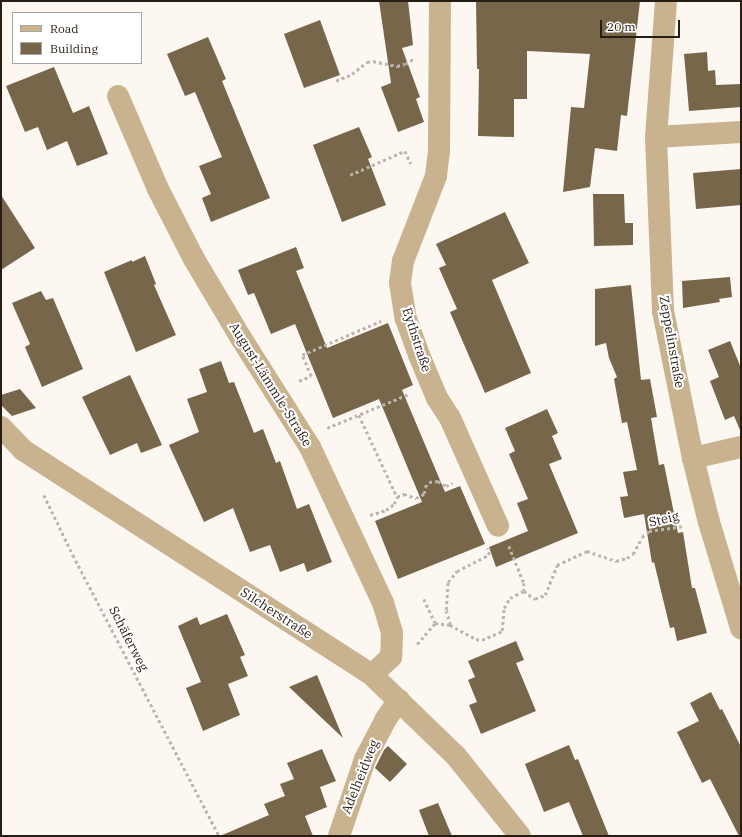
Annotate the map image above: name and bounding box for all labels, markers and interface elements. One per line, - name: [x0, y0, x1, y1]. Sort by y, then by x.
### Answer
- legend: [12, 12, 142, 64]
- scale bar: [602, 12, 682, 38]
- text: 20 m: [607, 19, 636, 34]
- text: Road: [50, 21, 79, 36]
- text: Building: [50, 41, 98, 56]
- street label: Zeppelinstraße: [655, 295, 687, 389]
- street label: Eythstraße: [398, 306, 434, 374]
- street label: August-Lämmle-Straße: [225, 320, 315, 450]
- street label: Steig: [647, 509, 681, 531]
- street label: Silcherstraße: [237, 585, 315, 643]
- street label: Schäferweg: [105, 604, 151, 674]
- street label: Adelheidweg: [339, 738, 383, 816]

